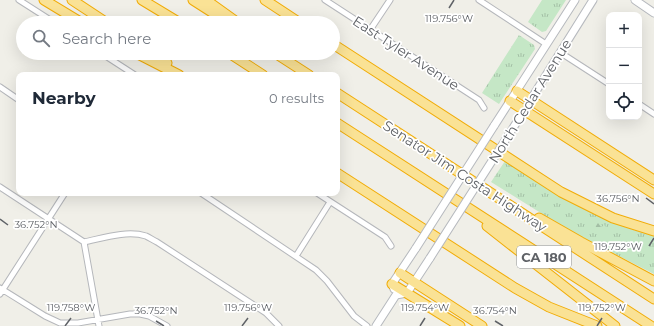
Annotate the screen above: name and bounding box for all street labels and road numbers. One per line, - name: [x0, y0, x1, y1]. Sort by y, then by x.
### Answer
- street label: East Tyler Avenue: [349, 12, 463, 94]
- street label: North Cedar Avenue: [485, 36, 575, 166]
- street label: Senator Jim Costa Highway: [380, 116, 551, 236]
- road number: CA 180: [517, 246, 571, 268]

